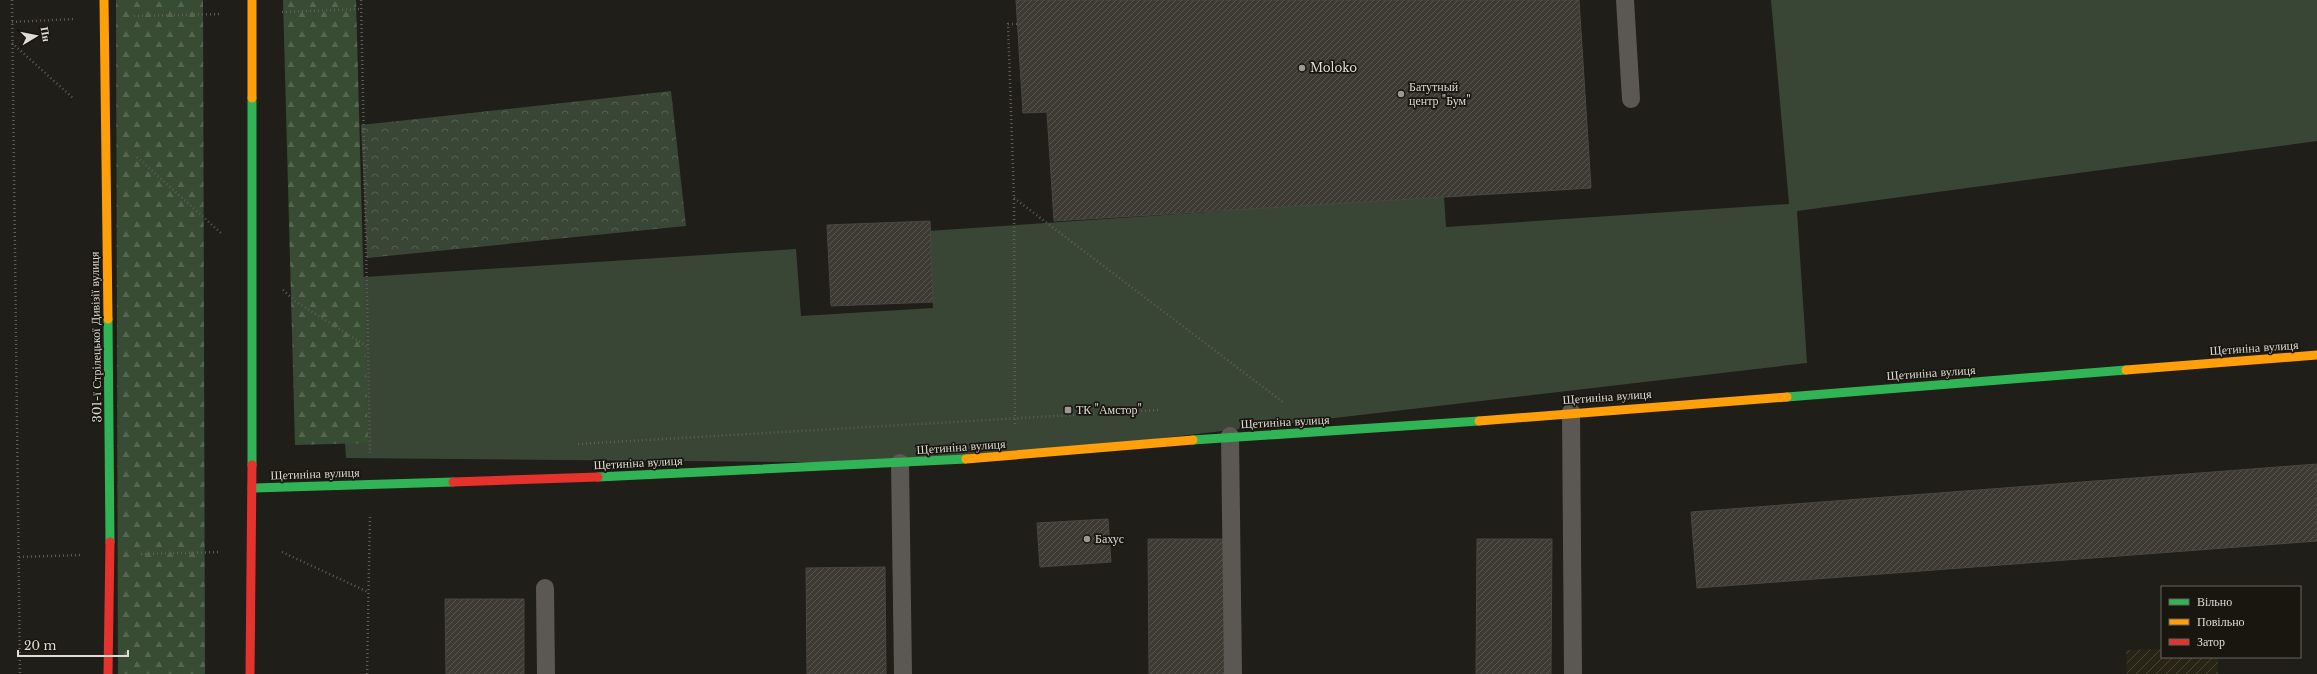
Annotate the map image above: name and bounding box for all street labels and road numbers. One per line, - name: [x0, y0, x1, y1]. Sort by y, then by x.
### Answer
- street label: 301-ї Стрілецької Дивізії вулиця: [87, 251, 104, 423]
- street label: Щетиніна вулиця: [2209, 337, 2299, 358]
- street label: Щетиніна вулиця: [1886, 362, 1976, 383]
- street label: Щетиніна вулиця: [1562, 386, 1652, 407]
- street label: Щетиніна вулиця: [1240, 412, 1330, 431]
- street label: Щетиніна вулиця: [916, 436, 1006, 457]
- street label: Щетиніна вулиця: [593, 453, 683, 472]
- street label: Щетиніна вулиця: [270, 464, 360, 483]

